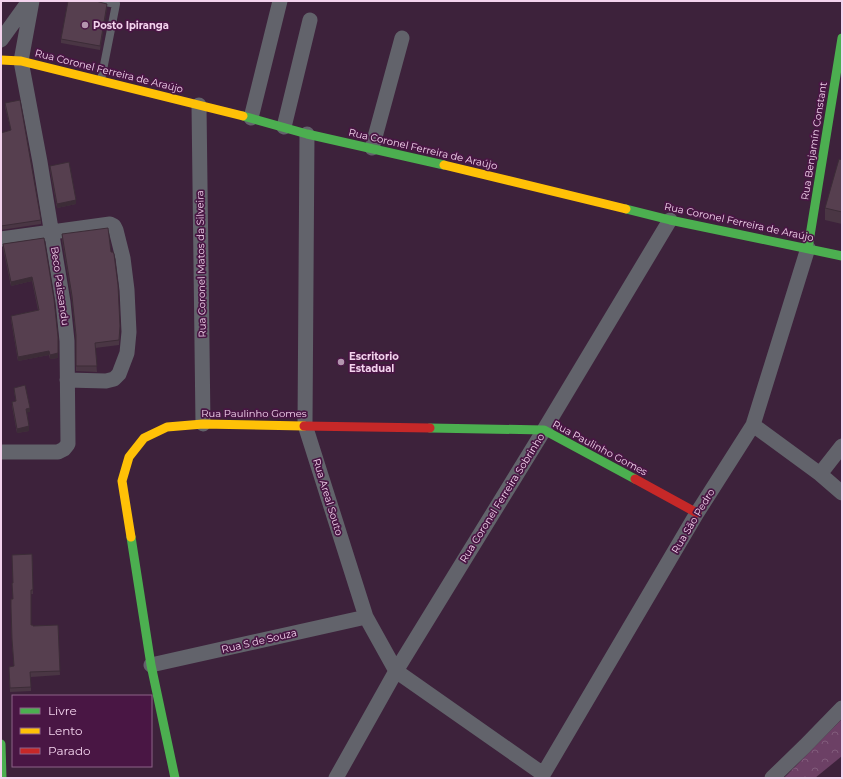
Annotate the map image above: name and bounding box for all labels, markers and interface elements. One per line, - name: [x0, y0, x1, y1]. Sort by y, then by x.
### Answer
- place label: Posto Ipiranga: [93, 19, 169, 32]
- marker: Posto Ipiranga: [80, 20, 90, 30]
- street label: Rua Coronel Ferreira de Araújo: [33, 46, 185, 96]
- street label: Rua Benjamín Constant: [798, 81, 830, 201]
- street label: Rua Coronel Ferreira de Araújo: [347, 126, 499, 172]
- street label: Rua Coronel Matos da Silveira: [193, 190, 209, 338]
- street label: Rua Coronel Ferreira de Araújo: [663, 200, 815, 244]
- street label: Beco Paissandu: [48, 246, 72, 326]
- place label: Escritorio Estadual: [349, 350, 399, 375]
- marker: Escritorio Estadual: [336, 357, 346, 367]
- street label: Rua Paulinho Gomes: [201, 407, 307, 420]
- street label: Rua Paulinho Gomes: [550, 418, 650, 479]
- street label: Rua Coronel Ferreira Sobrinho: [457, 431, 547, 565]
- street label: Rua Areal Souto: [310, 457, 346, 537]
- street label: Rua São Pedro: [669, 486, 717, 556]
- street label: Rua S de Souza: [220, 626, 298, 656]
- legend: [12, 695, 152, 767]
- text: Livre: [48, 703, 77, 718]
- text: Lento: [48, 723, 83, 738]
- text: Parado: [48, 743, 91, 758]

